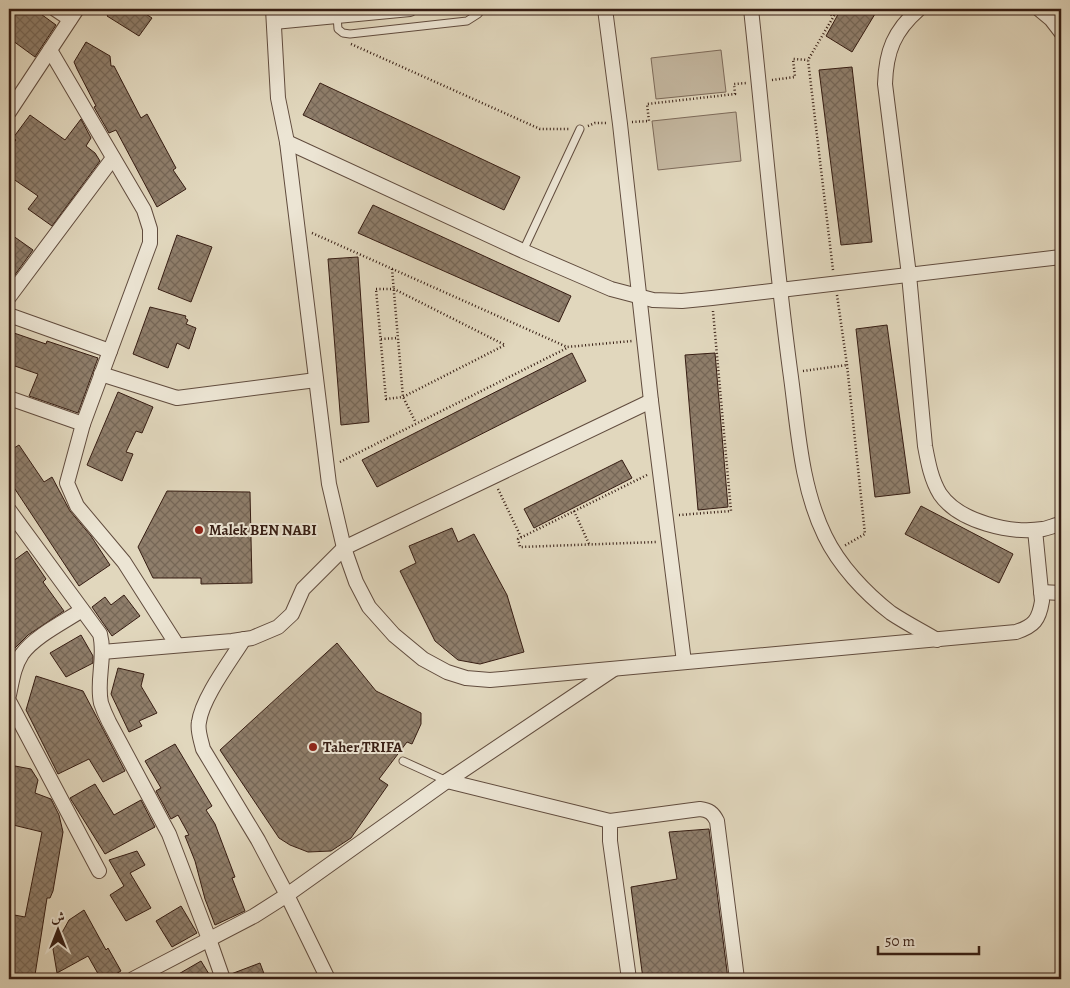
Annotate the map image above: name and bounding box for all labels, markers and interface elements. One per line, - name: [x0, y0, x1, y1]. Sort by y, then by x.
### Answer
- place label: Malek BEN NABI: [209, 520, 317, 540]
- marker: Malek BEN NABI: [193, 524, 205, 536]
- place label: Taher TRIFA: [323, 737, 403, 757]
- marker: Taher TRIFA: [307, 741, 319, 753]
- north arrow: [32, 906, 82, 956]
- text: ش: [51, 908, 65, 927]
- scale bar: [878, 923, 979, 955]
- text: 50 m: [885, 931, 915, 951]

